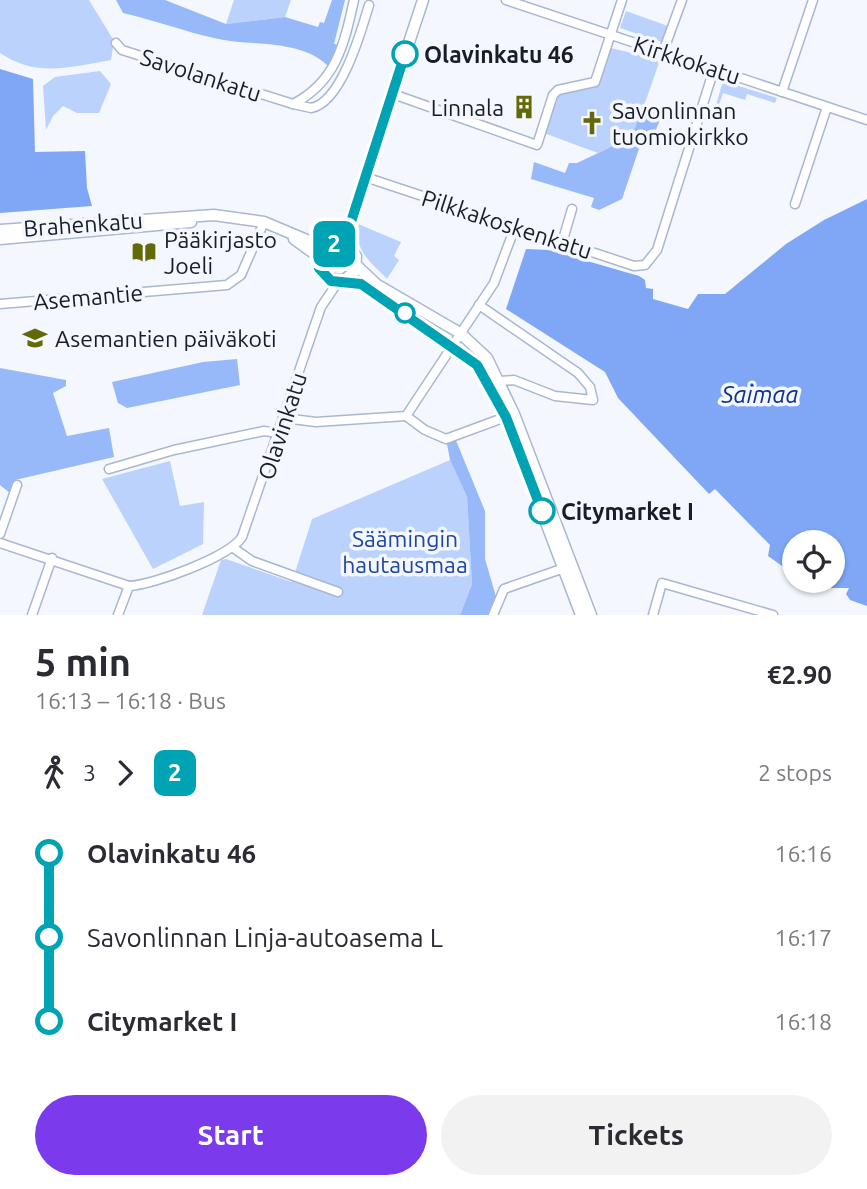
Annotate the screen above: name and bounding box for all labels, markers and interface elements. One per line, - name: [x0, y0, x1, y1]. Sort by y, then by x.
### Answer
- street label: Kirkkokatu: [631, 31, 743, 89]
- marker: Olavinkatu 46: [392, 41, 418, 67]
- place label: Olavinkatu 46: [424, 42, 574, 67]
- street label: Savolankatu: [138, 44, 264, 106]
- building icon: Linnala: [510, 93, 538, 121]
- place label: Linnala: [431, 95, 504, 120]
- place label: Savonlinnan tuomiokirkko: [612, 98, 749, 149]
- church icon: Savonlinnan tuomiokirkko: [578, 109, 606, 137]
- street label: Pilkkakoskenkatu: [419, 185, 595, 263]
- street label: Brahenkatu: [22, 207, 144, 241]
- line badge: 2: [311, 221, 357, 267]
- place label: Pääkirjasto Joeli: [164, 227, 277, 278]
- text: 2: [327, 230, 341, 257]
- library icon: Pääkirjasto Joeli: [130, 238, 158, 266]
- street label: Asemantie: [32, 280, 144, 314]
- unlabelled marker: [395, 303, 415, 323]
- school or university icon: Asemantien päiväkoti: [21, 324, 49, 352]
- place label: Asemantien päiväkoti: [55, 326, 277, 351]
- street label: Olavinkatu: [253, 369, 311, 483]
- water label: Saimaa: [721, 381, 799, 408]
- marker: Citymarket I: [529, 498, 555, 524]
- place label: Citymarket I: [561, 499, 694, 524]
- park label: Säämingin hautausmaa: [342, 526, 468, 577]
- map controls: [782, 530, 845, 593]
- button: locate: [782, 530, 845, 593]
- text: 5 min: [35, 641, 131, 683]
- text: €2.90: [767, 660, 832, 689]
- text: 16:13 – 16:18 · Bus: [35, 688, 226, 713]
- icon: walk: [35, 754, 73, 792]
- icon: forward: [106, 754, 144, 792]
- text: 2: [168, 759, 182, 786]
- text: 3: [83, 760, 96, 785]
- text: 2 stops: [758, 760, 832, 785]
- text: Olavinkatu 46: [87, 839, 256, 868]
- text: 16:16: [774, 841, 832, 866]
- text: Savonlinnan Linja-autoasema L: [87, 923, 443, 952]
- text: 16:17: [774, 925, 832, 950]
- text: Citymarket I: [87, 1007, 237, 1036]
- text: 16:18: [774, 1009, 832, 1034]
- button: Start: [35, 1095, 427, 1175]
- button: Tickets: [441, 1095, 832, 1175]

